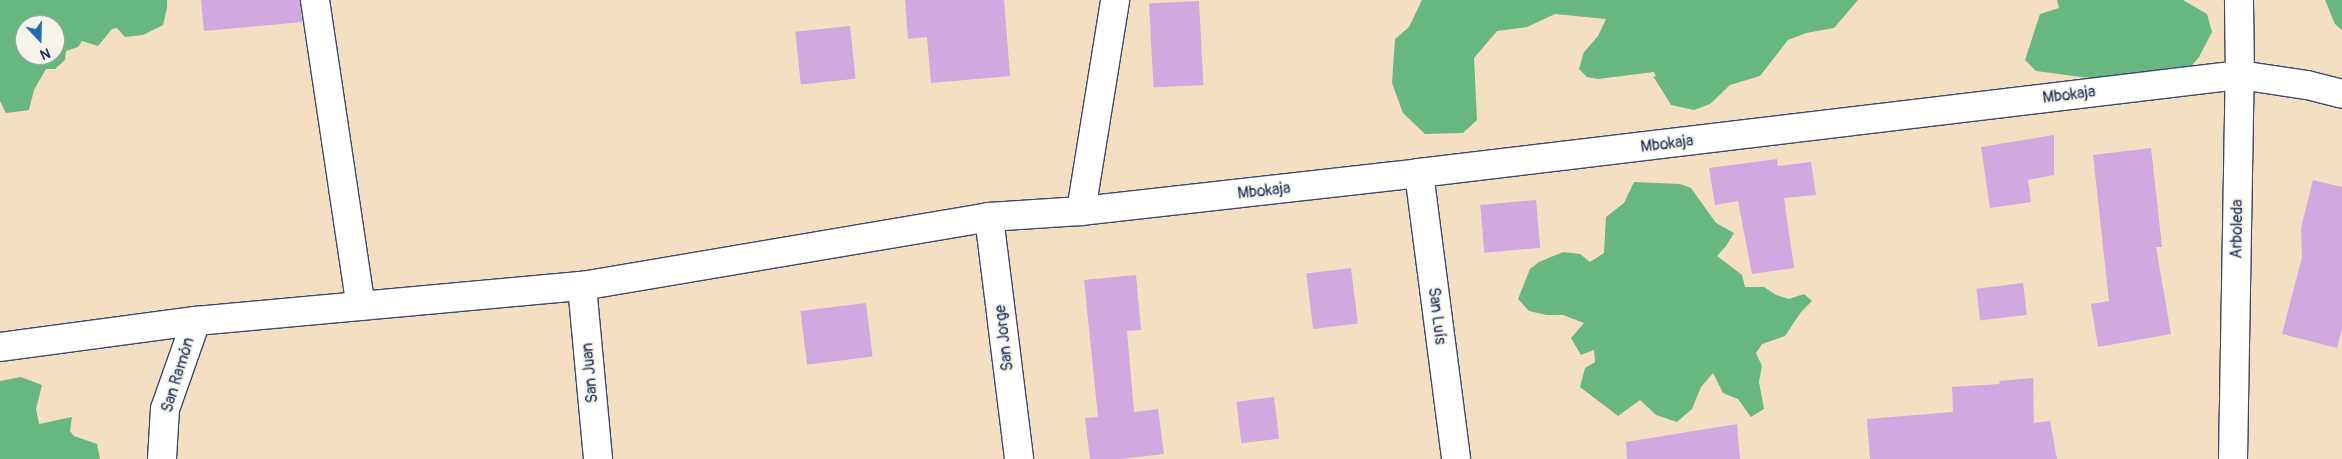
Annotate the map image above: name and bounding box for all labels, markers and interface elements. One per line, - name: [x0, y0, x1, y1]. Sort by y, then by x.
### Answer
- north arrow: [15, 15, 65, 65]
- text: N: [38, 44, 53, 63]
- street label: Mbokaja: [2041, 82, 2097, 108]
- street label: Mbokaja: [1639, 131, 1695, 157]
- street label: Mbokaja: [1237, 179, 1291, 203]
- street label: Arboleda: [2227, 199, 2247, 259]
- street label: San Luís: [1424, 286, 1450, 346]
- street label: San Jorge: [990, 304, 1018, 372]
- street label: San Ramón: [157, 335, 199, 415]
- street label: San Juan: [578, 342, 602, 404]

